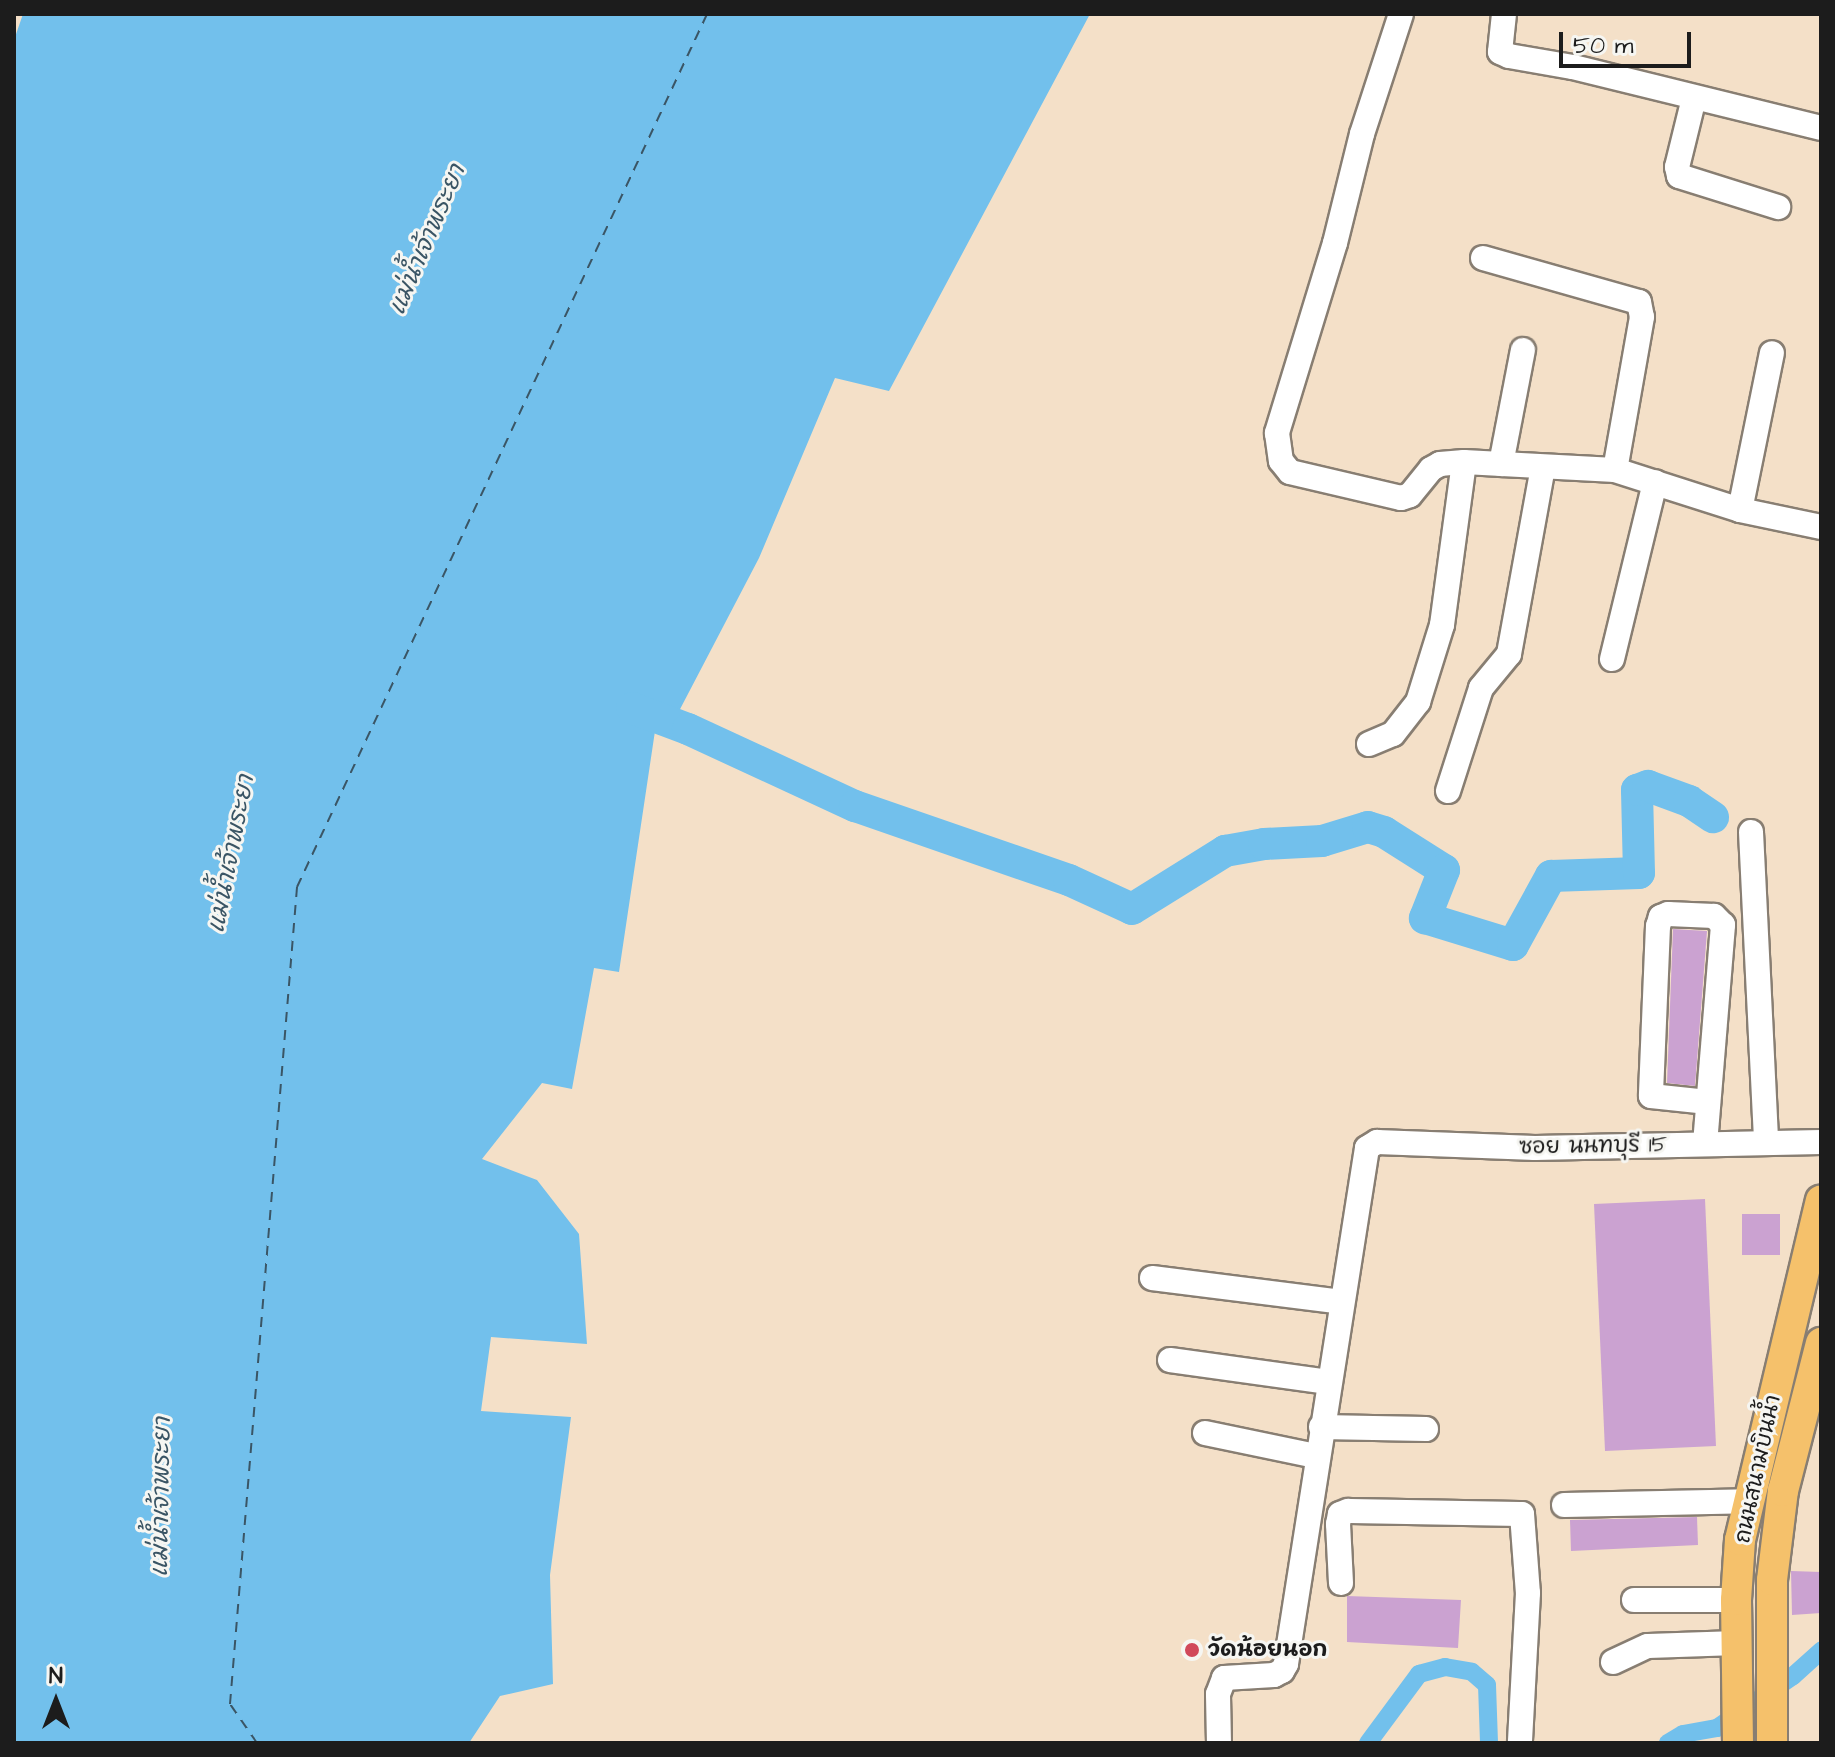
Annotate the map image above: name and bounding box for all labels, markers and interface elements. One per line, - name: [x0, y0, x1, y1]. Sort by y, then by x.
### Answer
- scale bar: [1563, 16, 1695, 66]
- text: 50 m: [1573, 29, 1633, 63]
- water label: แม่น้ำเจ้าพระยา: [384, 161, 472, 319]
- water label: แม่น้ำเจ้าพระยา: [203, 773, 261, 935]
- street label: ซอย นนทบุรี 15: [1519, 1132, 1667, 1160]
- street label: ถนนสนามบินน้ำ: [1729, 1392, 1787, 1546]
- water label: แม่น้ำเจ้าพระยา: [146, 1417, 178, 1577]
- place label: วัดน้อยนอก: [1208, 1637, 1327, 1663]
- marker: วัดน้อยนอก: [1183, 1641, 1201, 1659]
- north arrow: [16, 1661, 96, 1741]
- text: N: [49, 1661, 63, 1692]

